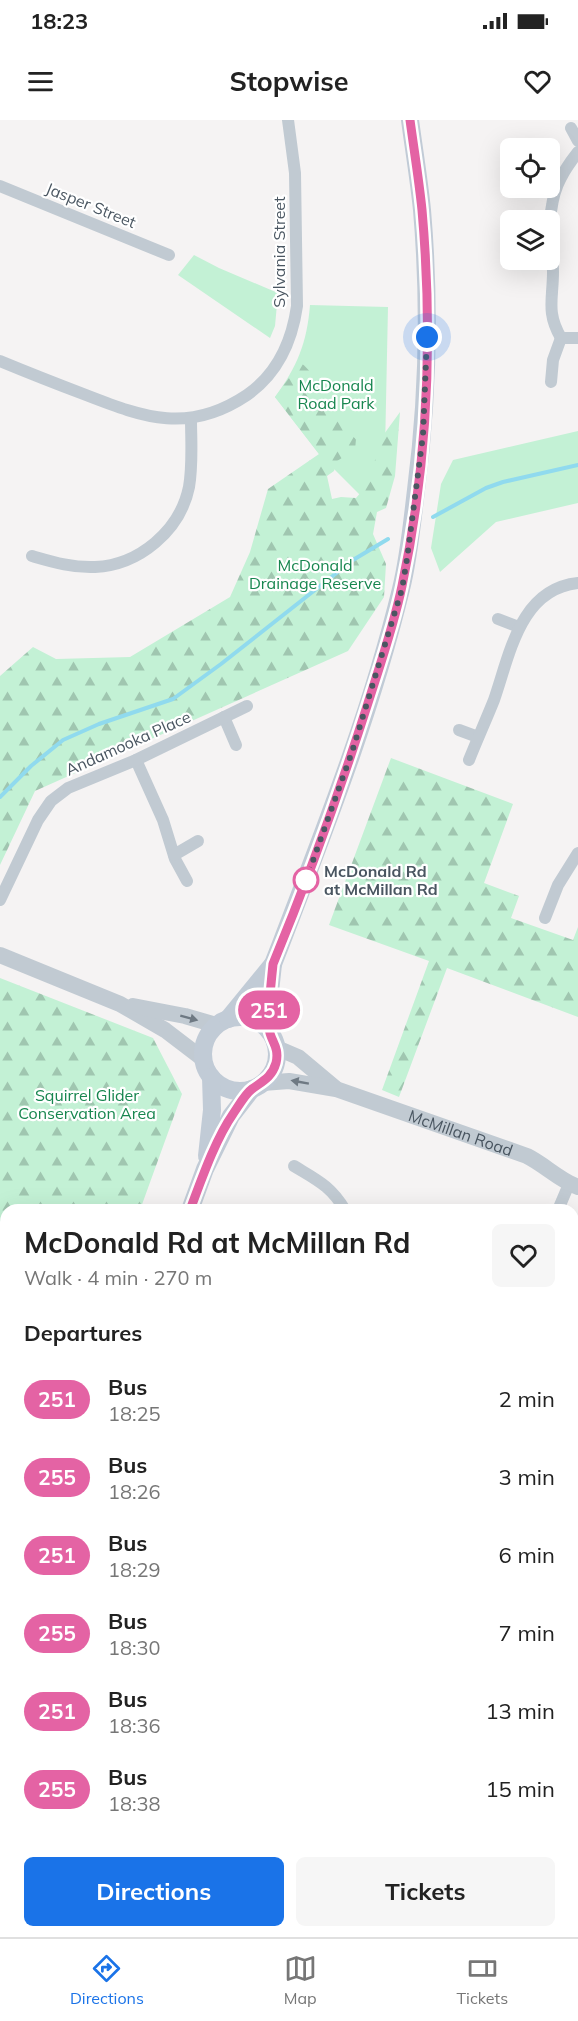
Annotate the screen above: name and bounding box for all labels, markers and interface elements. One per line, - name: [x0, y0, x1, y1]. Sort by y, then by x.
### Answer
- text: 18:23: [30, 7, 88, 35]
- text: Stopwise: [229, 64, 349, 98]
- icon: menu: [24, 65, 57, 98]
- icon: heart: [521, 65, 554, 98]
- map controls: [500, 138, 560, 270]
- button: locate: [500, 138, 560, 198]
- street label: Jasper Street: [43, 178, 139, 232]
- street label: Sylvania Street: [269, 196, 289, 308]
- button: layers: [500, 210, 560, 270]
- your location: [412, 322, 442, 352]
- park label: McDonald Road Park: [297, 375, 375, 413]
- park label: McDonald Drainage Reserve: [249, 555, 381, 593]
- street label: Andamooka Place: [62, 706, 194, 780]
- place label: McDonald Rd at McMillan Rd: [324, 861, 438, 899]
- marker: McDonald Rd at McMillan Rd: [293, 867, 319, 893]
- line badge: 251: [234, 990, 304, 1030]
- text: 251: [250, 997, 288, 1023]
- one-way arrow: [179, 1013, 198, 1023]
- one-way arrow: [290, 1078, 309, 1087]
- park label: Squirrel Glider Conservation Area: [18, 1085, 156, 1123]
- street label: McMillan Road: [406, 1105, 516, 1160]
- button: heart: [492, 1224, 555, 1287]
- text: McDonald Rd at McMillan Rd: [24, 1225, 410, 1260]
- text: Walk · 4 min · 270 m: [24, 1265, 212, 1290]
- text: Departures: [24, 1319, 142, 1347]
- text: Bus: [108, 1373, 147, 1401]
- text: 2 min: [499, 1385, 555, 1413]
- text: 251: [38, 1386, 76, 1412]
- text: 18:25: [108, 1401, 161, 1426]
- text: Bus: [108, 1451, 147, 1479]
- text: 3 min: [499, 1463, 555, 1491]
- text: 255: [38, 1464, 76, 1490]
- text: 18:26: [108, 1479, 161, 1504]
- text: Bus: [108, 1529, 147, 1557]
- text: 6 min: [499, 1541, 555, 1569]
- text: 251: [38, 1542, 76, 1568]
- text: 18:29: [108, 1557, 161, 1582]
- text: Bus: [108, 1607, 147, 1635]
- text: 7 min: [499, 1619, 555, 1647]
- text: 255: [38, 1620, 76, 1646]
- text: 18:30: [108, 1635, 161, 1660]
- text: Bus: [108, 1685, 147, 1713]
- text: 13 min: [485, 1697, 555, 1725]
- text: 251: [38, 1698, 76, 1724]
- text: 18:36: [108, 1713, 161, 1738]
- text: Bus: [108, 1763, 147, 1791]
- text: 15 min: [485, 1775, 555, 1803]
- text: 255: [38, 1776, 76, 1802]
- text: 18:38: [108, 1791, 161, 1816]
- button: Directions: [24, 1857, 284, 1926]
- button: Tickets: [296, 1857, 555, 1926]
- tab: Directions: [70, 1952, 144, 2008]
- tab: Map: [284, 1952, 317, 2008]
- tab: Tickets: [456, 1952, 508, 2008]

